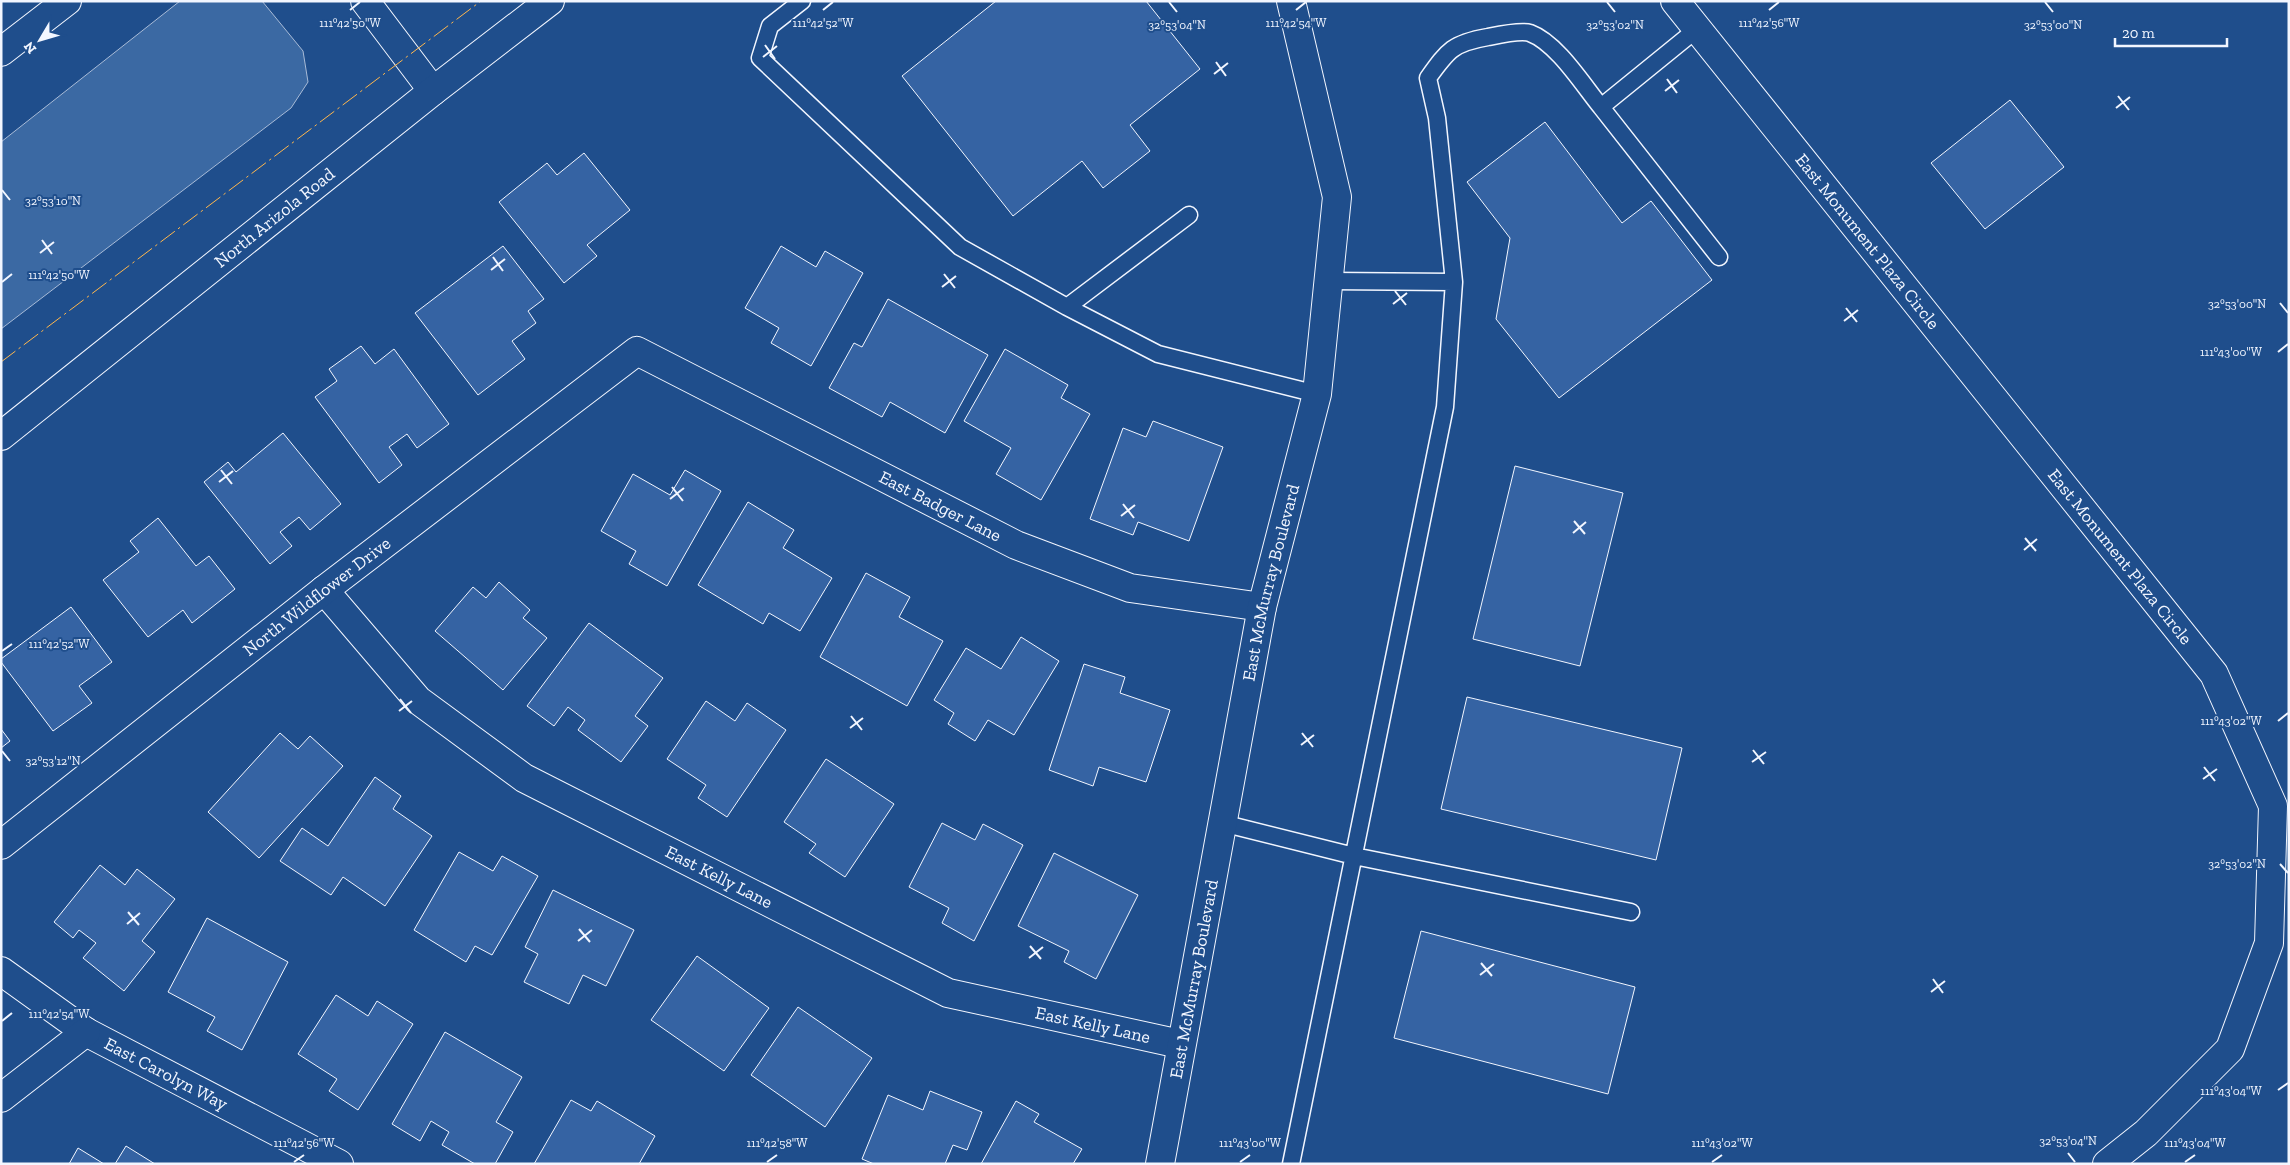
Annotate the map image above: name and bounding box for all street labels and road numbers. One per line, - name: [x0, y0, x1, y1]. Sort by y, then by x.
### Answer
- street label: East Monument Plaza Circle: [1790, 149, 1945, 334]
- street label: North Arizola Road: [210, 163, 339, 272]
- street label: East Monument Plaza Circle: [2043, 464, 2197, 649]
- street label: East Badger Lane: [875, 466, 1005, 547]
- street label: East McMurray Boulevard: [1238, 481, 1304, 683]
- street label: North Wildflower Drive: [239, 532, 395, 661]
- street label: East Kelly Lane: [662, 841, 776, 913]
- street label: East McMurray Boulevard: [1165, 878, 1223, 1080]
- street label: East Kelly Lane: [1033, 1002, 1152, 1048]
- street label: East Carolyn Way: [101, 1033, 232, 1115]

